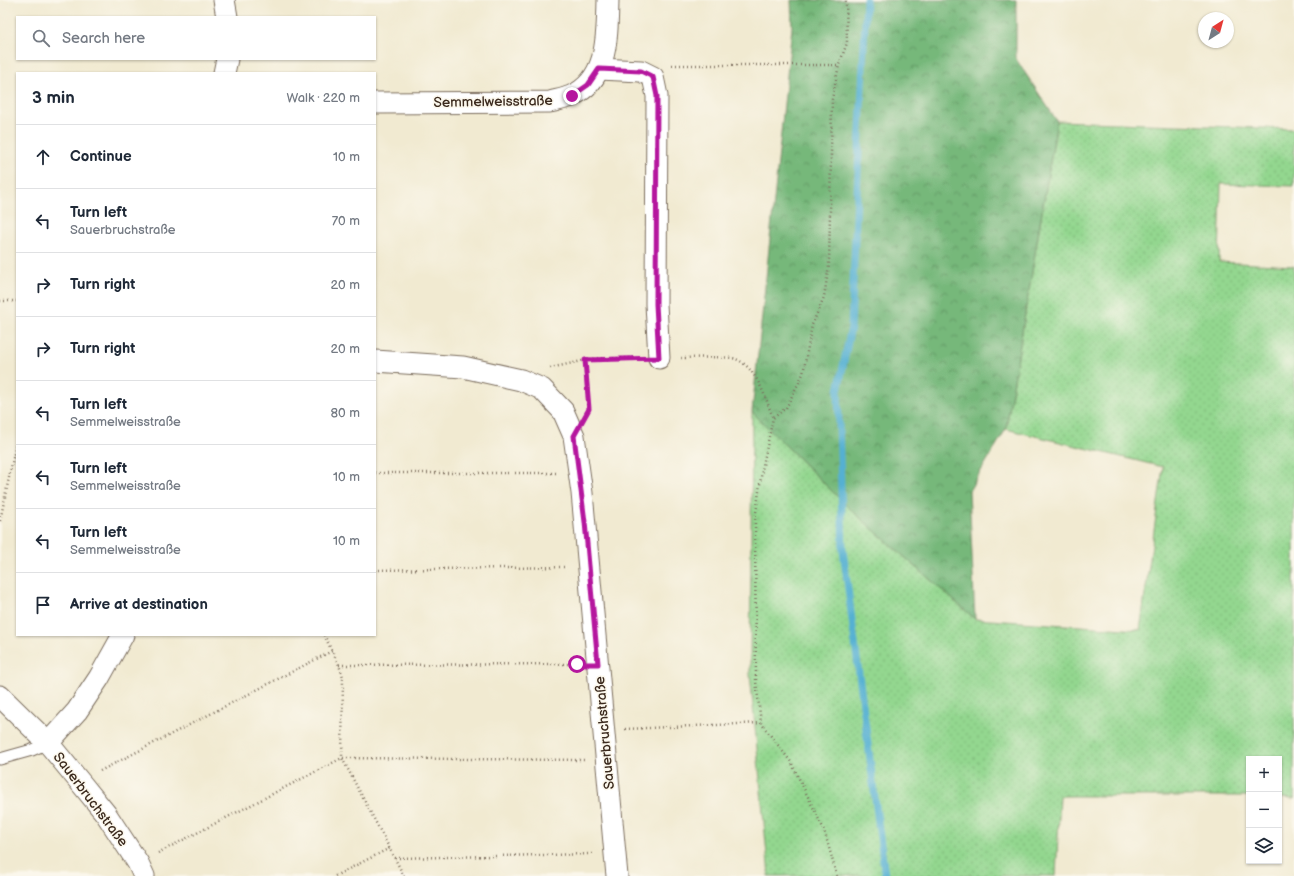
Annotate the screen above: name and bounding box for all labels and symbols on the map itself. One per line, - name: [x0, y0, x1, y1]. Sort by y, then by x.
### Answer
- north arrow: [1198, 12, 1234, 48]
- route end: [563, 87, 581, 105]
- street label: Semmelweisstraße: [433, 92, 553, 111]
- route start: [568, 655, 586, 673]
- street label: Sauerbruchstraße: [591, 676, 618, 790]
- street label: Sauerbruchstraße: [50, 749, 132, 850]

